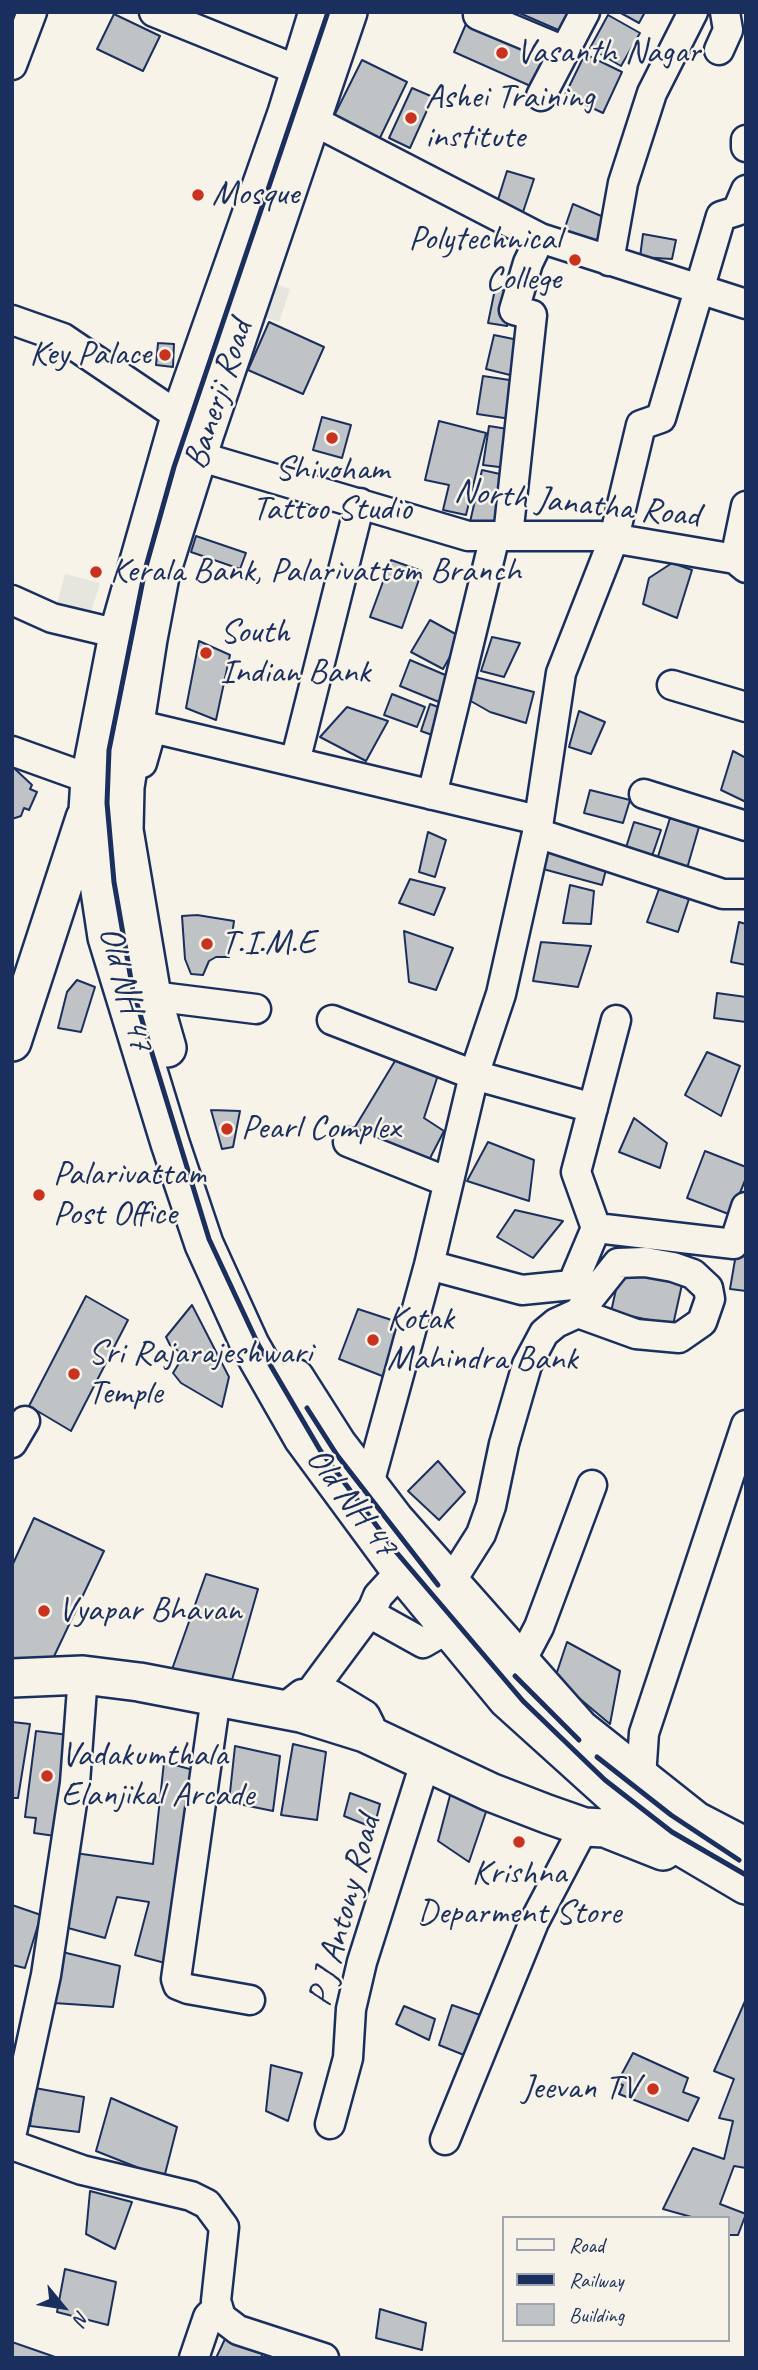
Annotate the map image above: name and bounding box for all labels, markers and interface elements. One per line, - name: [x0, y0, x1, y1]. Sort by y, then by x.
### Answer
- place label: Vasanth Nagar: [516, 32, 700, 74]
- marker: Vasanth Nagar: [494, 45, 510, 61]
- place label: Ashei Training institute: [425, 77, 594, 159]
- marker: Ashei Training institute: [403, 110, 419, 126]
- place label: Mosque: [212, 174, 299, 216]
- marker: Mosque: [190, 187, 206, 203]
- place label: Polytechnical College: [408, 219, 561, 301]
- marker: Polytechnical College: [567, 252, 583, 268]
- street label: Banerji Road: [175, 315, 263, 475]
- place label: Key Palace: [29, 334, 151, 376]
- marker: Key Palace: [157, 347, 173, 363]
- marker: Shivoham Tattoo Studio: [324, 430, 340, 446]
- place label: Shivoham Tattoo Studio: [252, 449, 412, 531]
- street label: North Janatha Road: [452, 470, 702, 538]
- place label: Kerala Bank, Palarivattom Branch: [110, 551, 521, 593]
- marker: Kerala Bank, Palarivattom Branch: [88, 564, 104, 580]
- place label: South Indian Bank: [220, 612, 370, 694]
- marker: South Indian Bank: [198, 645, 214, 661]
- street label: Old NH 47: [88, 922, 162, 1056]
- place label: T.I.M.E: [221, 923, 316, 965]
- marker: T.I.M.E: [199, 936, 215, 952]
- place label: Pearl Complex: [241, 1108, 400, 1150]
- marker: Pearl Complex: [219, 1121, 235, 1137]
- place label: Palarivattam Post Office: [53, 1154, 206, 1236]
- marker: Palarivattam Post Office: [31, 1187, 47, 1203]
- place label: Kotak Mahindra Bank: [387, 1299, 577, 1381]
- marker: Kotak Mahindra Bank: [365, 1332, 381, 1348]
- place label: Sri Rajarajeshwari Temple: [88, 1333, 312, 1415]
- marker: Sri Rajarajeshwari Temple: [66, 1366, 82, 1382]
- street label: Old NH 47: [296, 1440, 406, 1566]
- place label: Vyapar Bhavan: [58, 1590, 241, 1632]
- marker: Vyapar Bhavan: [36, 1603, 52, 1619]
- place label: Vadakumthala Elanjikal Arcade: [61, 1735, 254, 1817]
- marker: Vadakumthala Elanjikal Arcade: [39, 1768, 55, 1784]
- street label: P J Antony Road: [299, 1811, 391, 2011]
- marker: Krishna Deparment Store: [511, 1834, 527, 1850]
- place label: Krishna Deparment Store: [417, 1853, 621, 1935]
- place label: Jeevan TV: [522, 2068, 639, 2110]
- marker: Jeevan TV: [645, 2081, 661, 2097]
- legend: [503, 2216, 730, 2342]
- text: Road: [569, 2232, 604, 2258]
- text: Railway: [569, 2267, 623, 2293]
- north arrow: [28, 2272, 98, 2342]
- text: Building: [569, 2302, 624, 2328]
- text: N: [68, 2306, 95, 2329]

